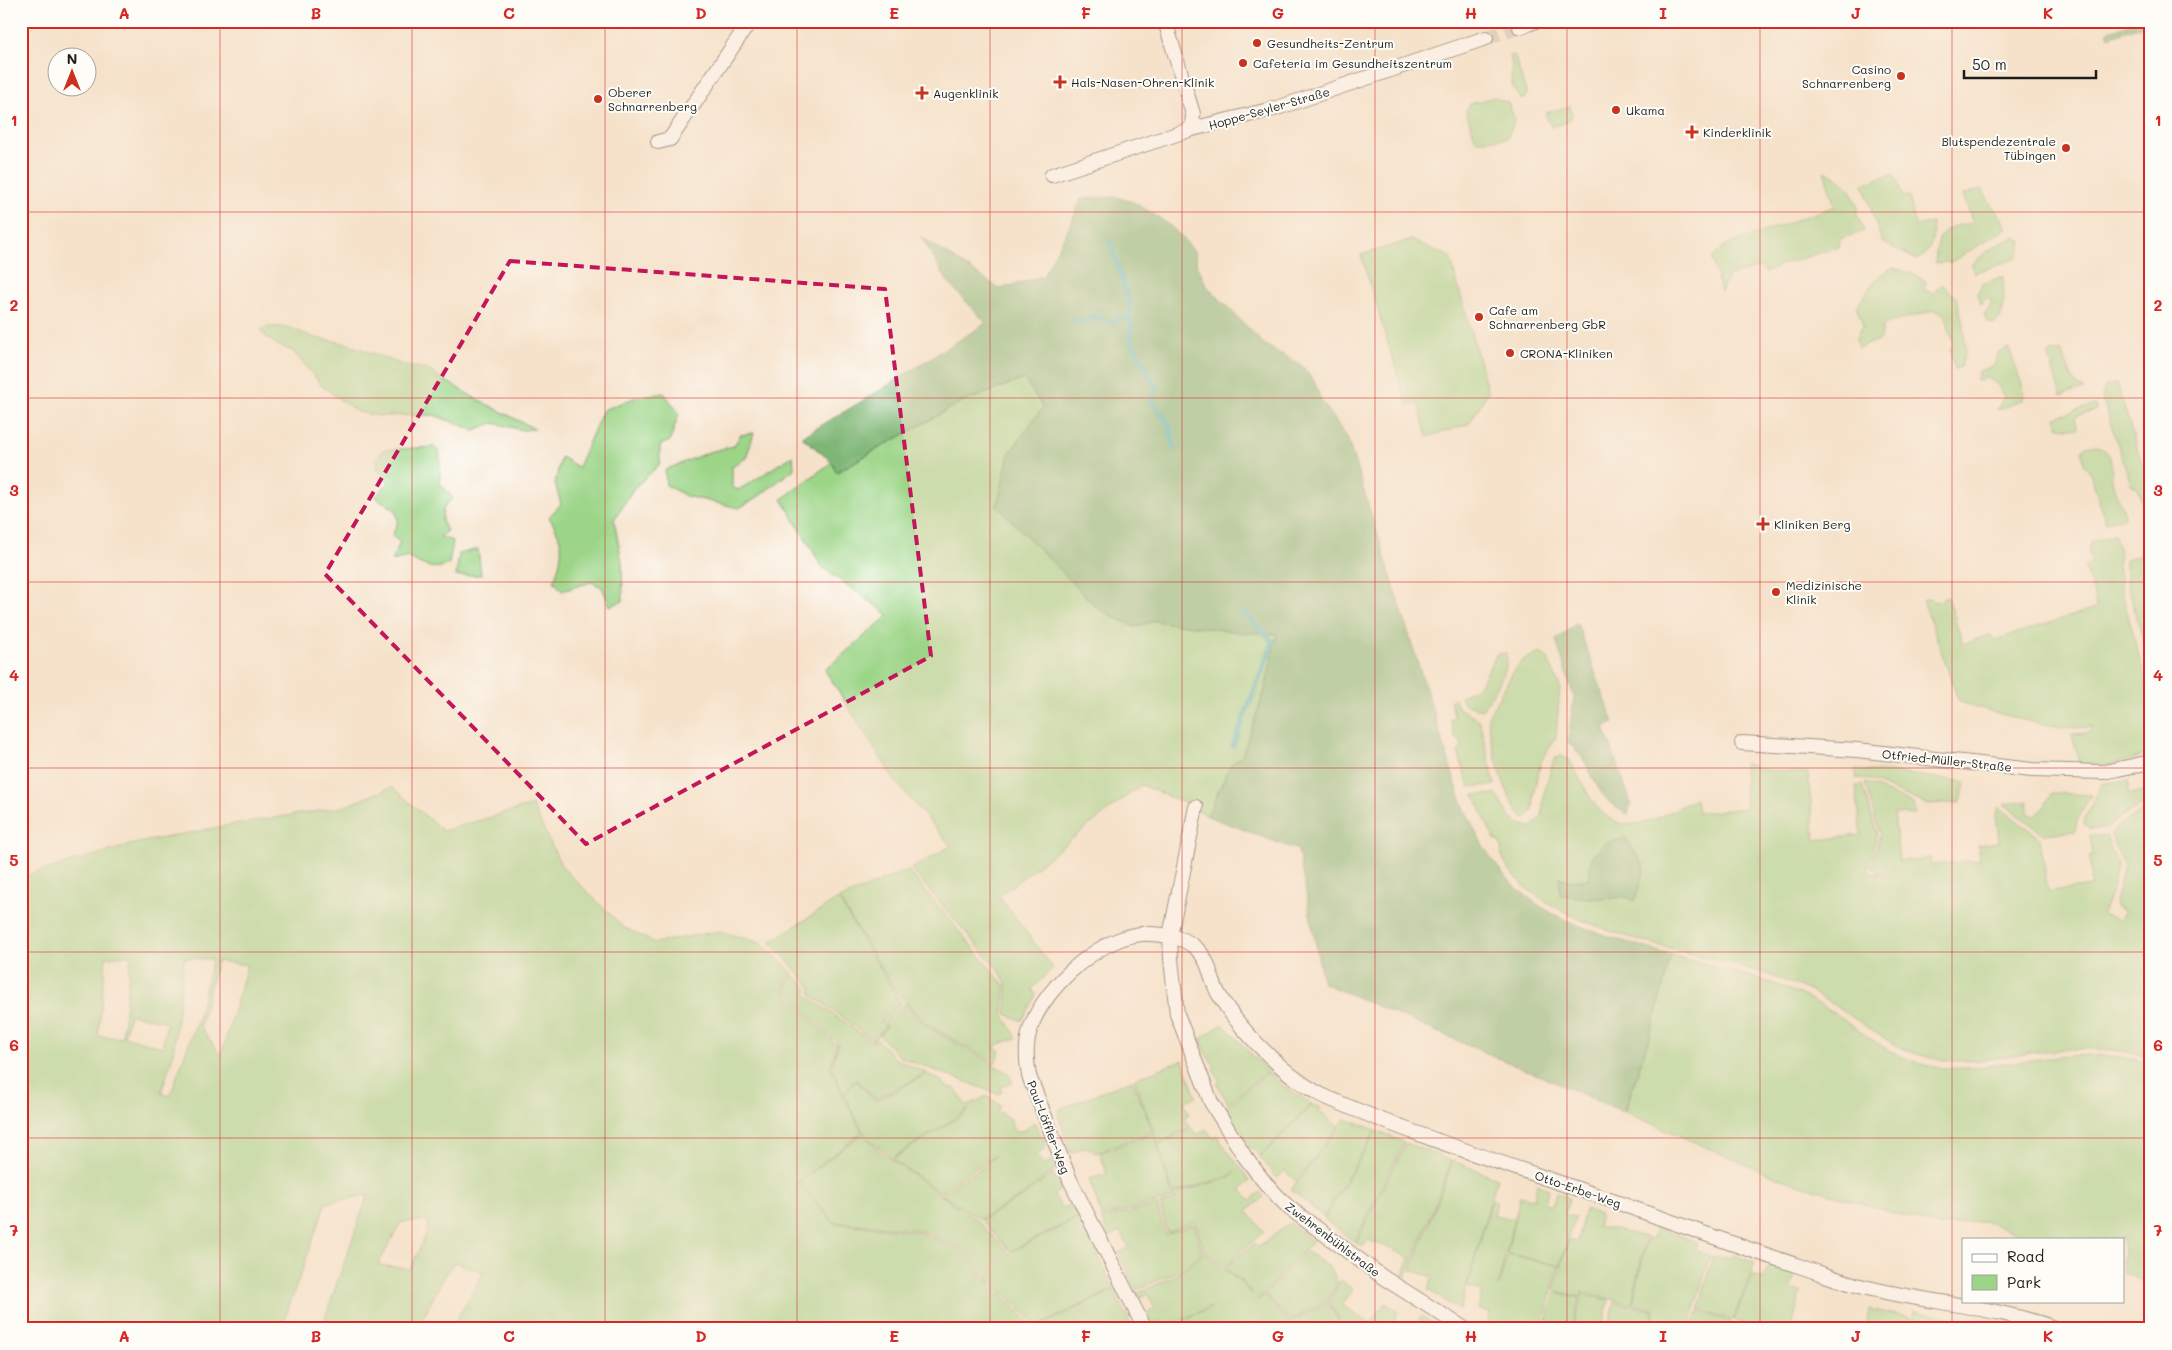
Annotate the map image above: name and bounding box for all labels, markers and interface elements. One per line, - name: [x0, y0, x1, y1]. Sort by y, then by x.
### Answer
- text: A: [118, 2, 130, 23]
- text: B: [311, 2, 321, 23]
- text: C: [503, 2, 515, 23]
- text: D: [695, 2, 707, 23]
- text: E: [889, 2, 899, 23]
- text: F: [1081, 2, 1091, 23]
- text: G: [1272, 2, 1284, 23]
- text: H: [1465, 2, 1477, 23]
- text: I: [1659, 2, 1667, 23]
- text: J: [1851, 2, 1861, 23]
- text: K: [2043, 2, 2053, 23]
- place label: Gesundheits-Zentrum: [1267, 35, 1394, 51]
- marker: Gesundheits-Zentrum: [1251, 37, 1263, 49]
- north arrow: [48, 48, 98, 98]
- scale bar: [1964, 48, 2097, 80]
- text: N: [67, 49, 77, 68]
- text: 50 m: [1972, 54, 2007, 74]
- place label: Cafeteria im Gesundheitszentrum: [1253, 55, 1452, 71]
- marker: Cafeteria im Gesundheitszentrum: [1237, 57, 1249, 69]
- place label: Casino Schnarrenberg: [1802, 61, 1891, 91]
- marker: Casino Schnarrenberg: [1895, 70, 1907, 82]
- place label: Hals-Nasen-Ohren-Klinik: [1071, 74, 1214, 90]
- marker: Hals-Nasen-Ohren-Klinik: [1053, 75, 1067, 89]
- street label: Hoppe-Seyler-Straße: [1206, 83, 1332, 133]
- place label: Oberer Schnarrenberg: [608, 84, 697, 114]
- place label: Augenklinik: [933, 85, 999, 101]
- marker: Augenklinik: [915, 86, 929, 100]
- marker: Oberer Schnarrenberg: [592, 93, 604, 105]
- place label: Ukama: [1626, 102, 1665, 118]
- marker: Ukama: [1610, 104, 1622, 116]
- text: 1: [10, 109, 18, 130]
- text: 1: [2154, 109, 2162, 130]
- place label: Kinderklinik: [1703, 124, 1771, 140]
- marker: Kinderklinik: [1685, 125, 1699, 139]
- place label: Blutspendezentrale Tübingen: [1941, 133, 2056, 163]
- marker: Blutspendezentrale Tübingen: [2060, 142, 2072, 154]
- text: 2: [10, 294, 19, 315]
- text: 2: [2154, 294, 2163, 315]
- place label: Cafe am Schnarrenberg GbR: [1489, 302, 1606, 332]
- marker: Cafe am Schnarrenberg GbR: [1473, 311, 1485, 323]
- place label: CRONA-Kliniken: [1520, 345, 1613, 361]
- marker: CRONA-Kliniken: [1504, 347, 1516, 359]
- text: 3: [9, 479, 19, 500]
- text: 3: [2153, 479, 2163, 500]
- place label: Kliniken Berg: [1774, 516, 1850, 532]
- marker: Kliniken Berg: [1756, 517, 1770, 531]
- place label: Medizinische Klinik: [1786, 577, 1862, 607]
- marker: Medizinische Klinik: [1770, 586, 1782, 598]
- text: 4: [9, 664, 19, 685]
- text: 4: [2153, 664, 2163, 685]
- street label: Otfried-Müller-Straße: [1881, 745, 2013, 775]
- text: 5: [9, 849, 19, 870]
- text: 5: [2153, 849, 2163, 870]
- text: 6: [9, 1034, 19, 1055]
- text: 6: [2153, 1034, 2163, 1055]
- street label: Paul-Löffler-Weg: [1024, 1078, 1074, 1176]
- street label: Otto-Erbe-Weg: [1533, 1167, 1623, 1211]
- street label: Zwehrenbühlstraße: [1282, 1198, 1384, 1280]
- text: 7: [10, 1219, 19, 1240]
- text: 7: [2154, 1219, 2163, 1240]
- legend: [1962, 1238, 2124, 1302]
- text: Road: [2007, 1246, 2044, 1266]
- text: Park: [2007, 1272, 2041, 1292]
- text: A: [118, 1325, 130, 1346]
- text: B: [311, 1325, 321, 1346]
- text: C: [503, 1325, 515, 1346]
- text: D: [695, 1325, 707, 1346]
- text: E: [889, 1325, 899, 1346]
- text: F: [1081, 1325, 1091, 1346]
- text: G: [1272, 1325, 1284, 1346]
- text: H: [1465, 1325, 1477, 1346]
- text: I: [1659, 1325, 1667, 1346]
- text: J: [1851, 1325, 1861, 1346]
- text: K: [2043, 1325, 2053, 1346]

